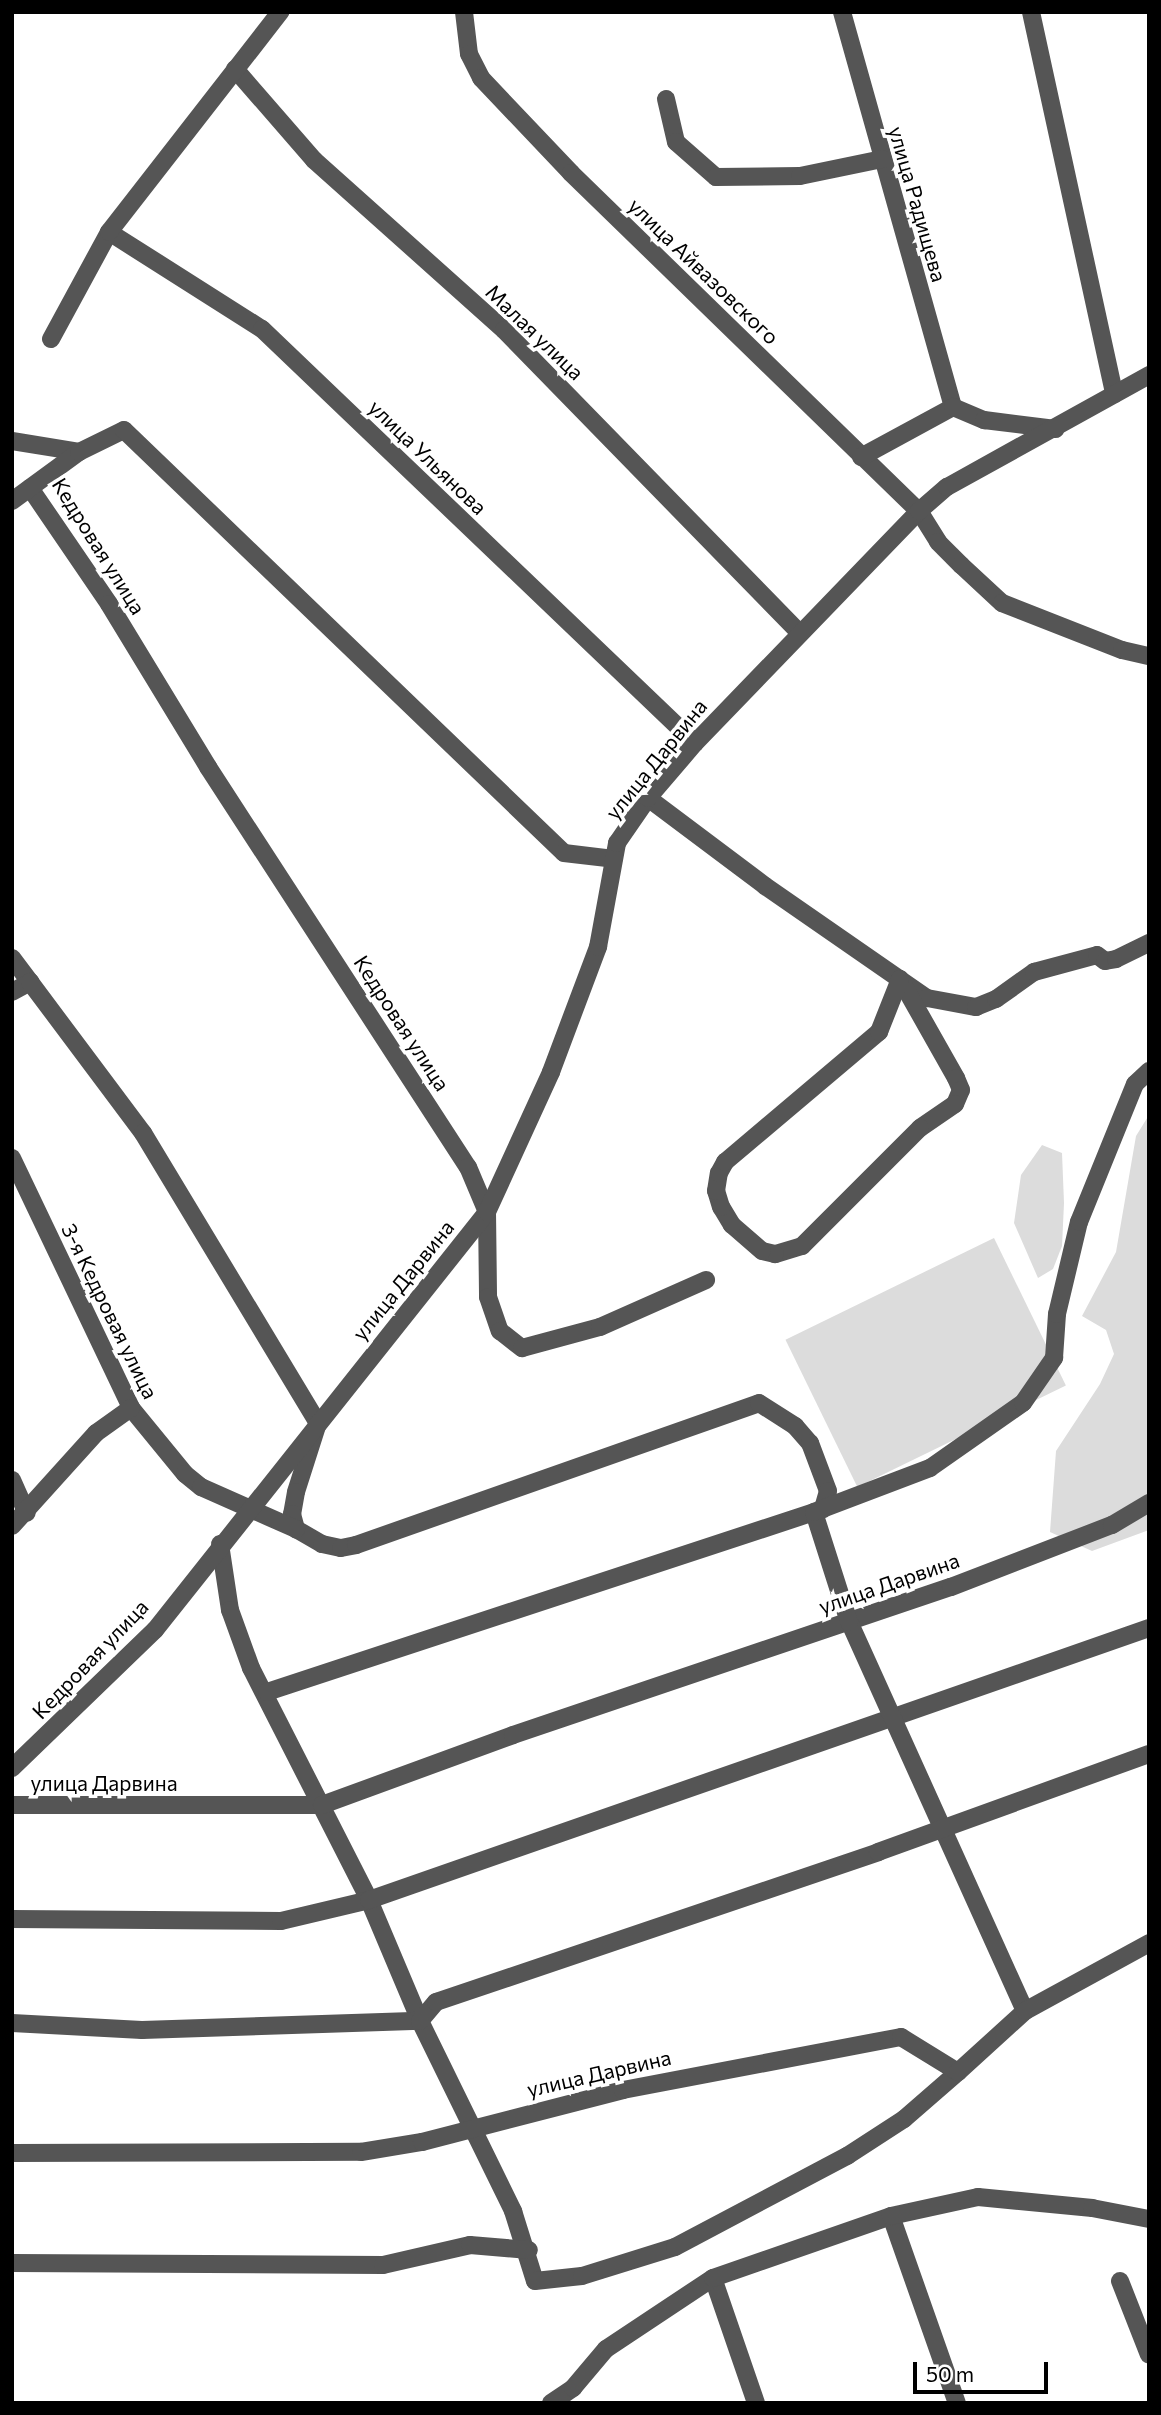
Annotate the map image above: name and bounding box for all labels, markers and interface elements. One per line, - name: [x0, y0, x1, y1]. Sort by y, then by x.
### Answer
- street label: улица Радищева: [884, 123, 952, 285]
- street label: улица Айвазовского: [624, 193, 784, 349]
- street label: Малая улица: [481, 279, 589, 385]
- street label: улица Ульянова: [364, 394, 492, 520]
- street label: Кедровая улица: [47, 473, 151, 619]
- street label: улица Дарвина: [600, 694, 712, 824]
- street label: Кедровая улица: [349, 951, 455, 1095]
- street label: улица Дарвина: [347, 1215, 459, 1345]
- street label: 3-я Кедровая улица: [57, 1219, 163, 1403]
- street label: улица Дарвина: [815, 1547, 963, 1619]
- street label: Кедровая улица: [27, 1594, 153, 1724]
- street label: улица Дарвина: [30, 1770, 178, 1796]
- street label: улица Дарвина: [524, 2044, 674, 2102]
- scale bar: [916, 2348, 1051, 2392]
- text: 50 m: [926, 2361, 974, 2386]

